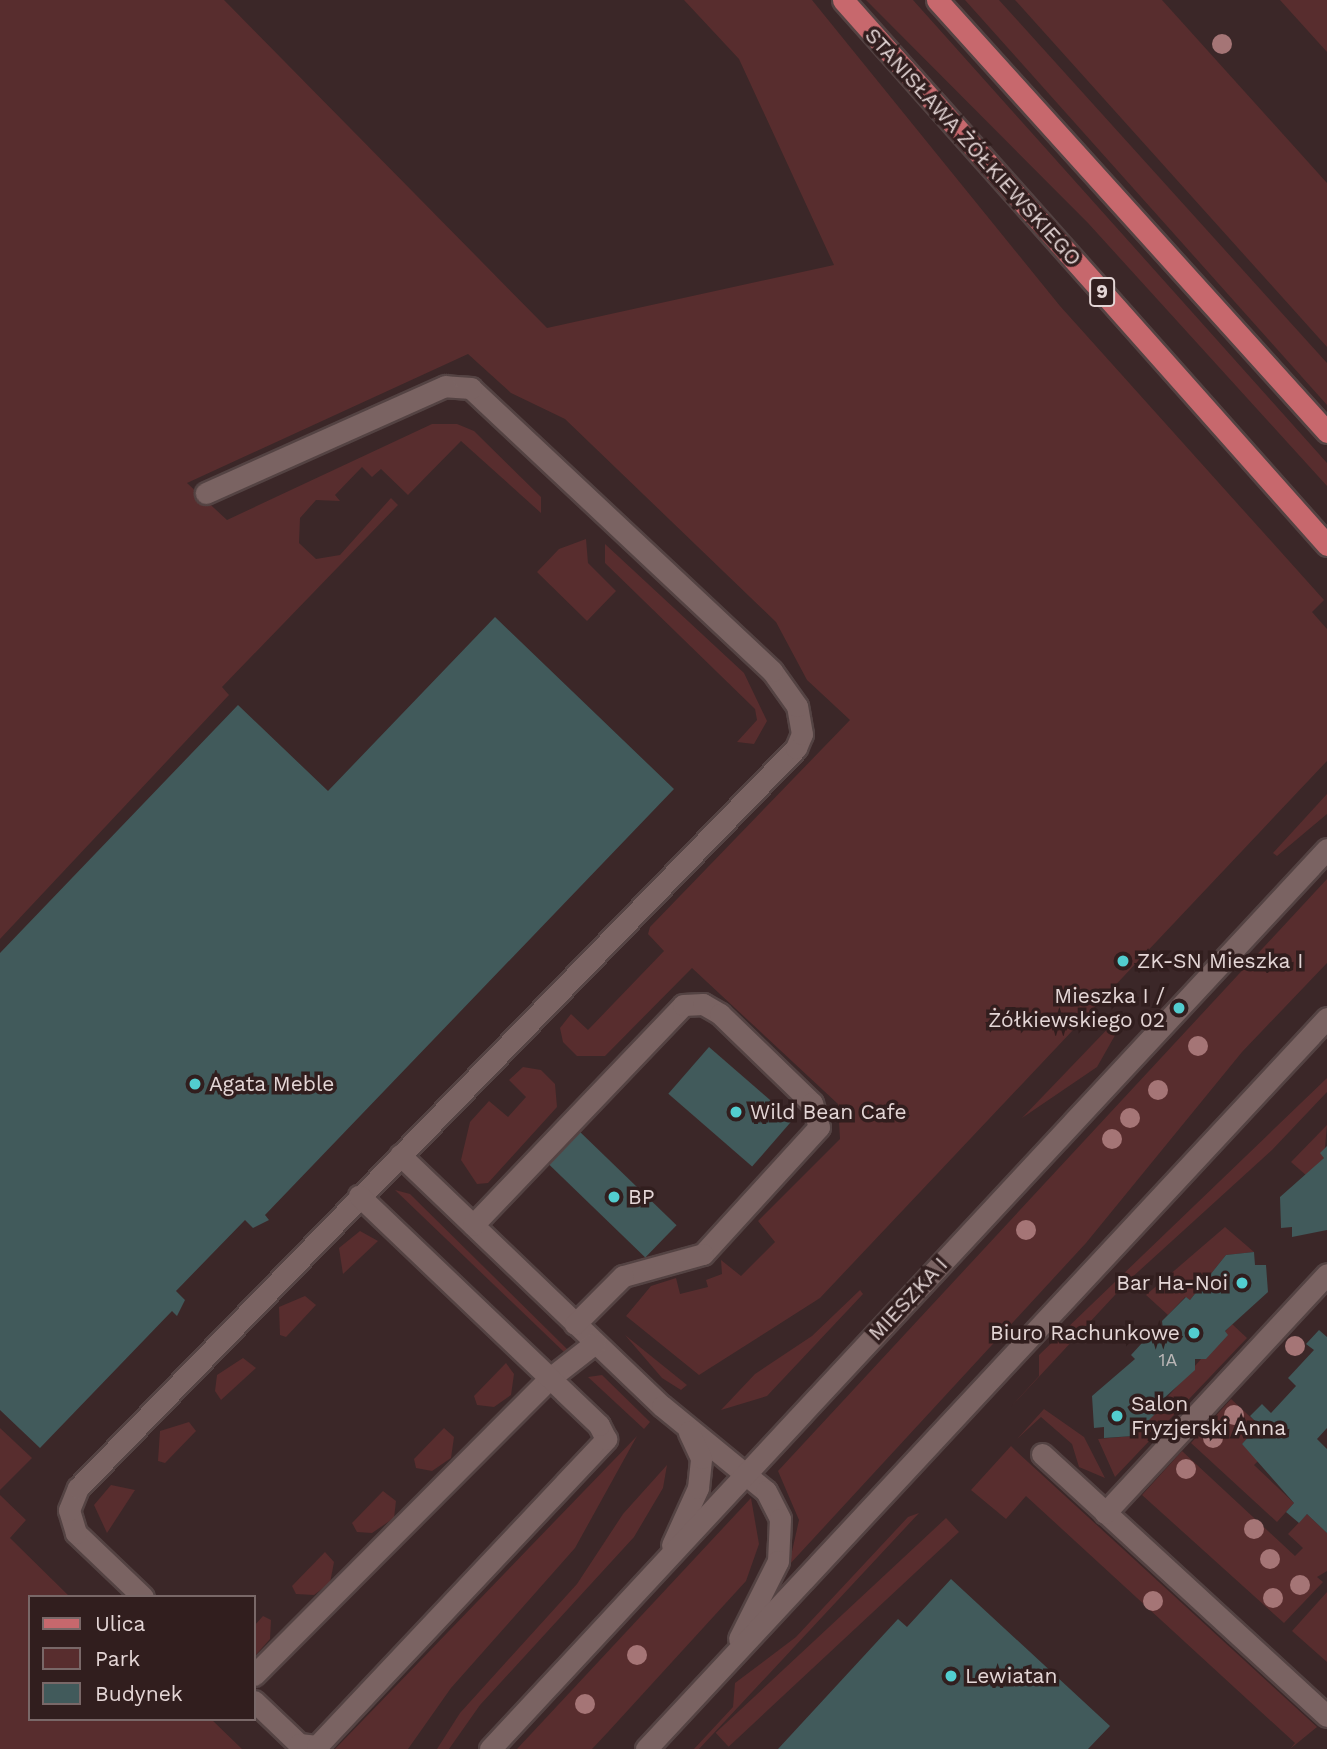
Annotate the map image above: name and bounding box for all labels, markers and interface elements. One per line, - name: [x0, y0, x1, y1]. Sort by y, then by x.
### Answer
- street label: STANISŁAWA ŻÓŁKIEWSKIEGO: [859, 23, 1087, 271]
- road number: 9: [1088, 276, 1116, 308]
- place label: ZK-SN Mieszka I: [1137, 948, 1304, 974]
- marker: ZK-SN Mieszka I: [1115, 953, 1131, 969]
- place label: Mieszka I / Żółkiewskiego 02: [988, 983, 1165, 1033]
- marker: Mieszka I / Żółkiewskiego 02: [1171, 1000, 1187, 1016]
- place label: Agata Meble: [209, 1071, 335, 1097]
- marker: Agata Meble: [187, 1076, 203, 1092]
- place label: Wild Bean Cafe: [750, 1099, 907, 1125]
- marker: Wild Bean Cafe: [728, 1104, 744, 1120]
- place label: BP: [628, 1184, 655, 1210]
- marker: BP: [606, 1189, 622, 1205]
- street label: MIESZKA I: [863, 1252, 953, 1346]
- place label: Bar Ha-Noi: [1116, 1270, 1228, 1296]
- marker: Bar Ha-Noi: [1234, 1275, 1250, 1291]
- place label: Biuro Rachunkowe: [990, 1320, 1180, 1346]
- marker: Biuro Rachunkowe: [1186, 1325, 1202, 1341]
- house number: 1A: [1159, 1349, 1177, 1371]
- place label: Salon Fryzjerski Anna: [1131, 1391, 1287, 1441]
- marker: Salon Fryzjerski Anna: [1109, 1408, 1125, 1424]
- legend: [28, 1595, 256, 1721]
- text: Ulica: [95, 1611, 145, 1636]
- text: Park: [95, 1646, 140, 1671]
- place label: Lewiatan: [965, 1663, 1057, 1689]
- marker: Lewiatan: [943, 1668, 959, 1684]
- text: Budynek: [95, 1681, 183, 1706]

